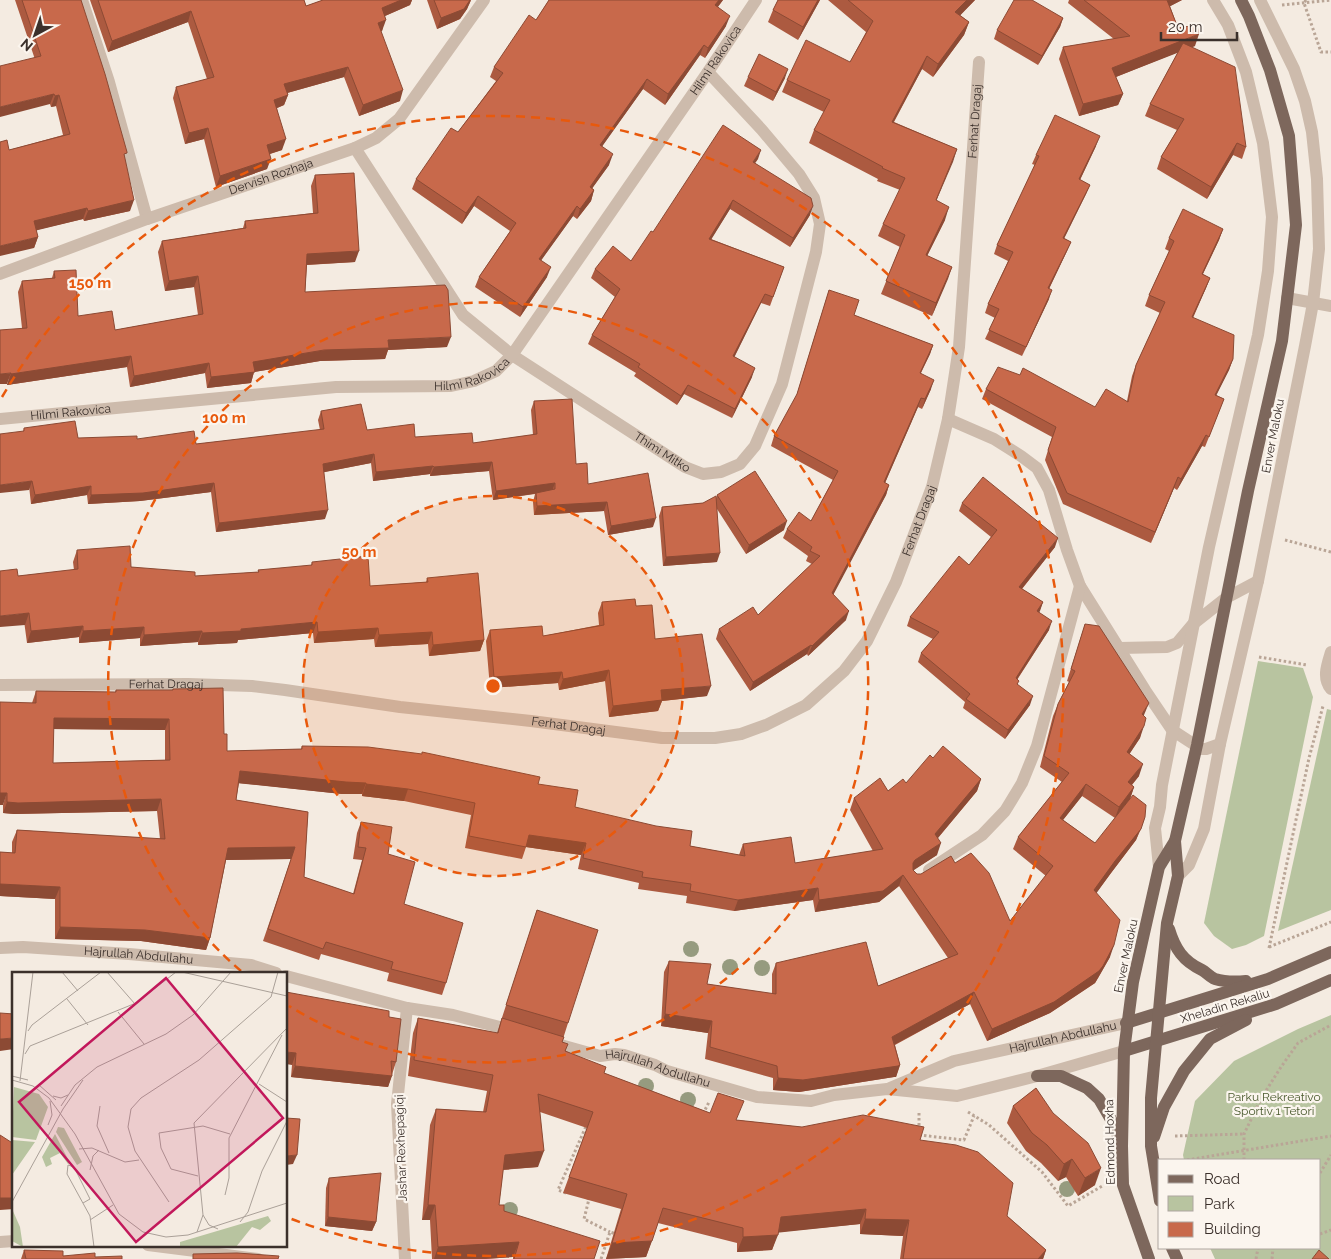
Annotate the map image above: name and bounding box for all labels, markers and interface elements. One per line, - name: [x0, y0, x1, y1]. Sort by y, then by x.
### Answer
- north arrow: [10, 10, 60, 60]
- scale bar: [1161, 10, 1237, 42]
- text: 20 m: [1168, 18, 1203, 36]
- street label: Hilmi Rakovica: [687, 23, 744, 98]
- text: N: [17, 35, 36, 55]
- street label: Ferhat Dragaj: [965, 84, 984, 159]
- street label: Dervish Rozhaja: [227, 156, 315, 198]
- text: 150 m: [69, 274, 111, 292]
- street label: Hilmi Rakovica: [434, 355, 512, 393]
- street label: Enver Maloku: [1259, 398, 1287, 474]
- street label: Hilmi Rakovica: [30, 401, 112, 423]
- text: 100 m: [202, 409, 246, 427]
- street label: Thimi Mitko: [631, 429, 692, 475]
- street label: Ferhat Dragaj: [899, 483, 939, 558]
- text: 50 m: [341, 543, 377, 561]
- street label: Ferhat Dragaj: [129, 677, 203, 691]
- centre of rings: [484, 677, 502, 695]
- street label: Ferhat Dragaj: [531, 714, 606, 738]
- street label: Enver Maloku: [1111, 918, 1141, 994]
- street label: Hajrullah Abdullahu: [84, 944, 194, 967]
- inset map: [12, 972, 288, 1246]
- street label: Xheladin Rekaliu: [1179, 986, 1271, 1026]
- street label: Hajrullah Abdullahu: [1008, 1018, 1118, 1056]
- street label: Hajrullah Abdullahu: [604, 1047, 712, 1090]
- park label: Parku Rekreativo Sportiv 1 Tetori: [1227, 1090, 1321, 1118]
- street label: Jashar Rexhepagiqi: [392, 1094, 410, 1202]
- street label: Edmond Hoxha: [1102, 1099, 1118, 1185]
- legend: [1158, 1159, 1321, 1249]
- text: Road: [1204, 1170, 1240, 1188]
- text: Park: [1204, 1195, 1235, 1213]
- text: Building: [1204, 1220, 1261, 1238]

